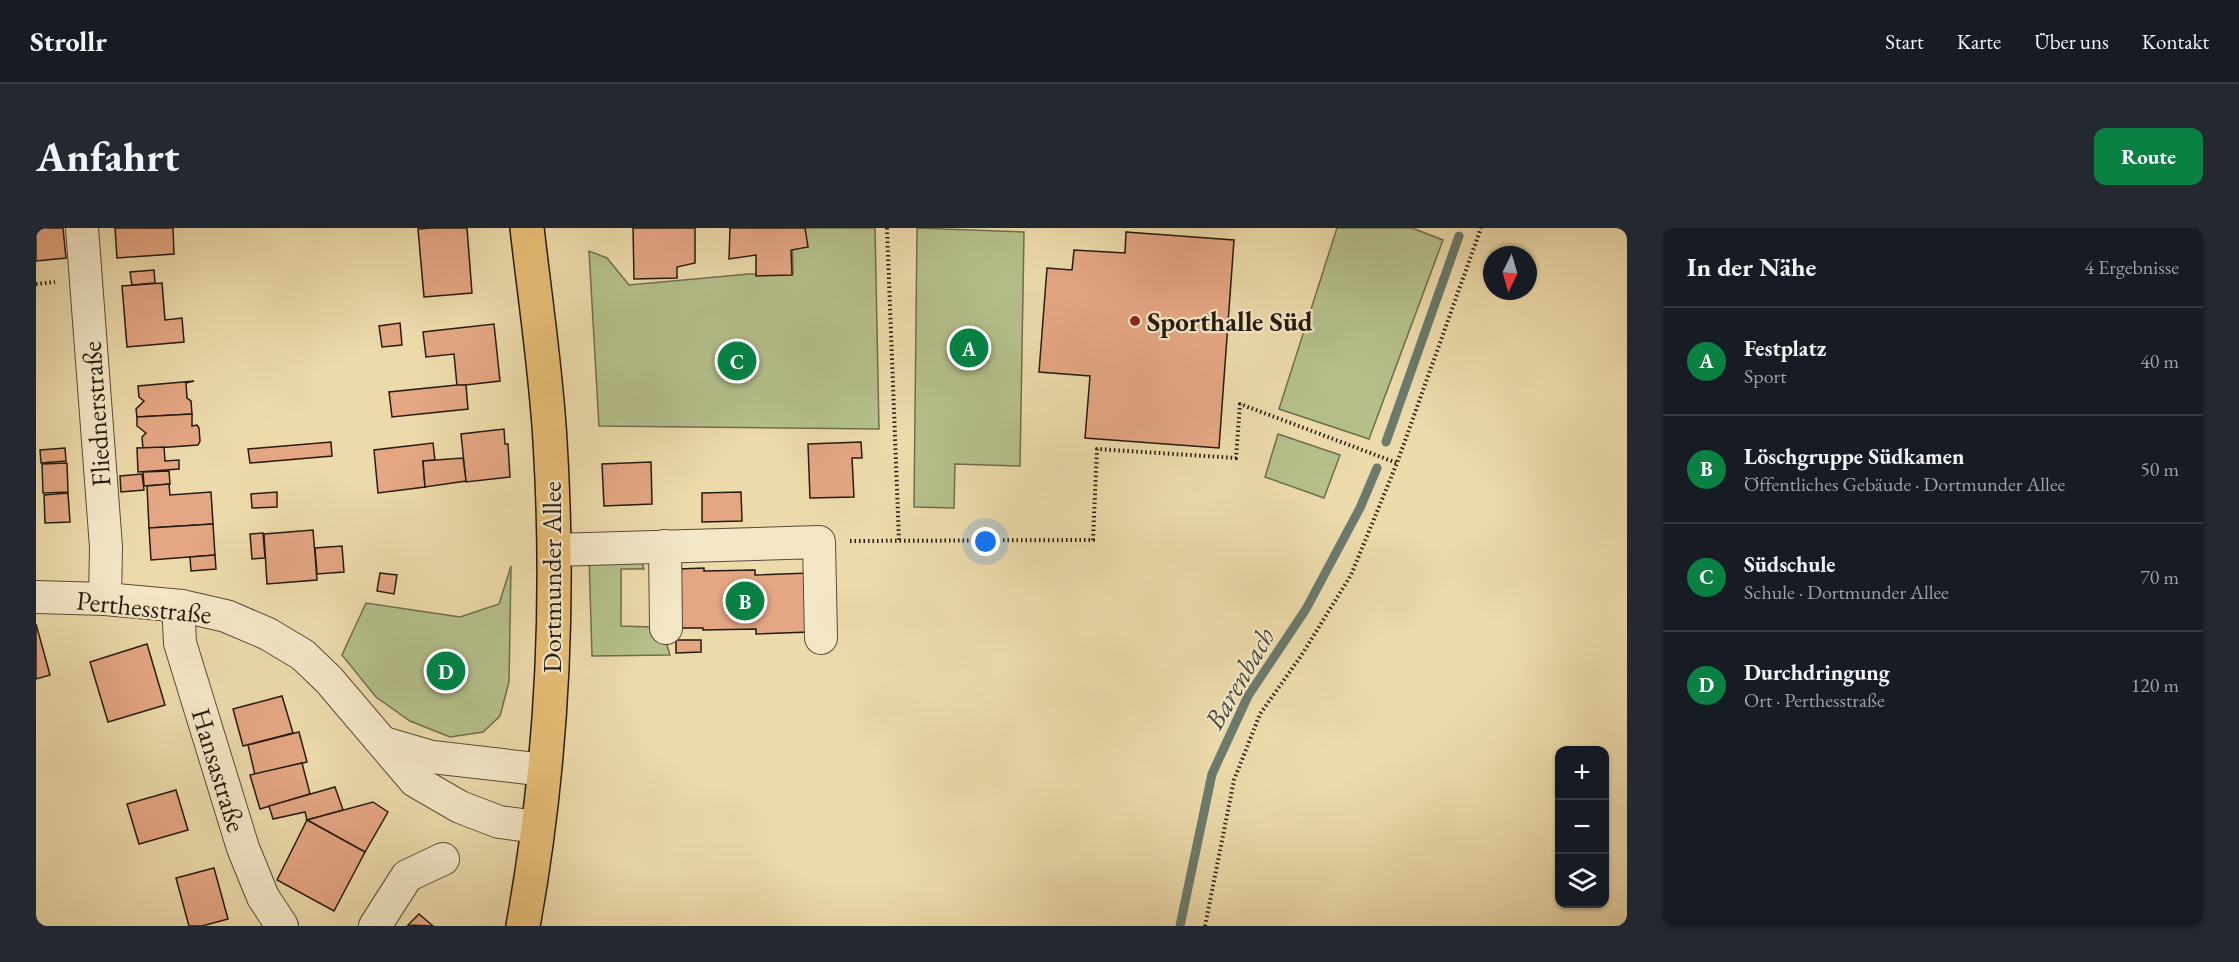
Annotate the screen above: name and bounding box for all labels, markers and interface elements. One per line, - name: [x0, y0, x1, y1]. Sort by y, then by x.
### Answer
- text: Strollr: [30, 23, 107, 59]
- text: Start: [1885, 28, 1924, 55]
- text: Karte: [1957, 28, 2001, 55]
- text: Über uns: [2034, 28, 2109, 55]
- text: Kontakt: [2142, 28, 2209, 55]
- button: Route: [2094, 128, 2203, 185]
- text: Anfahrt: [36, 129, 179, 184]
- north arrow: [1483, 246, 1537, 300]
- text: In der Nähe: [1687, 250, 1816, 284]
- text: 4 Ergebnisse: [2084, 254, 2179, 280]
- place label: Sporthalle Süd: [1147, 304, 1313, 339]
- marker: Sporthalle Süd: [1128, 314, 1142, 328]
- pin: A: [950, 326, 988, 370]
- text: Festplatz: [1744, 334, 1826, 363]
- pin: C: [718, 338, 756, 384]
- street label: Fliednerstraße: [73, 340, 119, 488]
- text: A: [1699, 348, 1714, 374]
- text: 40 m: [2140, 348, 2179, 374]
- text: Sport: [1744, 363, 1787, 389]
- text: Löschgruppe Südkamen: [1744, 442, 1964, 471]
- text: B: [1700, 456, 1713, 482]
- text: 50 m: [2140, 456, 2179, 482]
- text: Öffentliches Gebäude · Dortmunder Allee: [1744, 471, 2065, 497]
- street label: Dortmunder Allee: [534, 481, 569, 673]
- your location: [971, 527, 1000, 556]
- text: Südschule: [1744, 550, 1835, 579]
- text: C: [1699, 564, 1714, 590]
- text: 70 m: [2140, 564, 2179, 590]
- pin: B: [726, 578, 764, 623]
- text: Schule · Dortmunder Allee: [1744, 579, 1949, 605]
- street label: Perthesstraße: [75, 582, 213, 632]
- water label: Barenbach: [1195, 620, 1283, 736]
- pin: D: [426, 648, 466, 694]
- text: Durchdringung: [1744, 658, 1890, 687]
- text: D: [1699, 672, 1714, 698]
- text: 120 m: [2131, 672, 2179, 698]
- text: Ort · Perthesstraße: [1744, 687, 1885, 713]
- street label: Hansastraße: [184, 704, 254, 836]
- map controls: [1555, 746, 1609, 908]
- button: +: [1555, 746, 1609, 800]
- button: −: [1555, 800, 1609, 854]
- button: layers: [1555, 854, 1609, 908]

